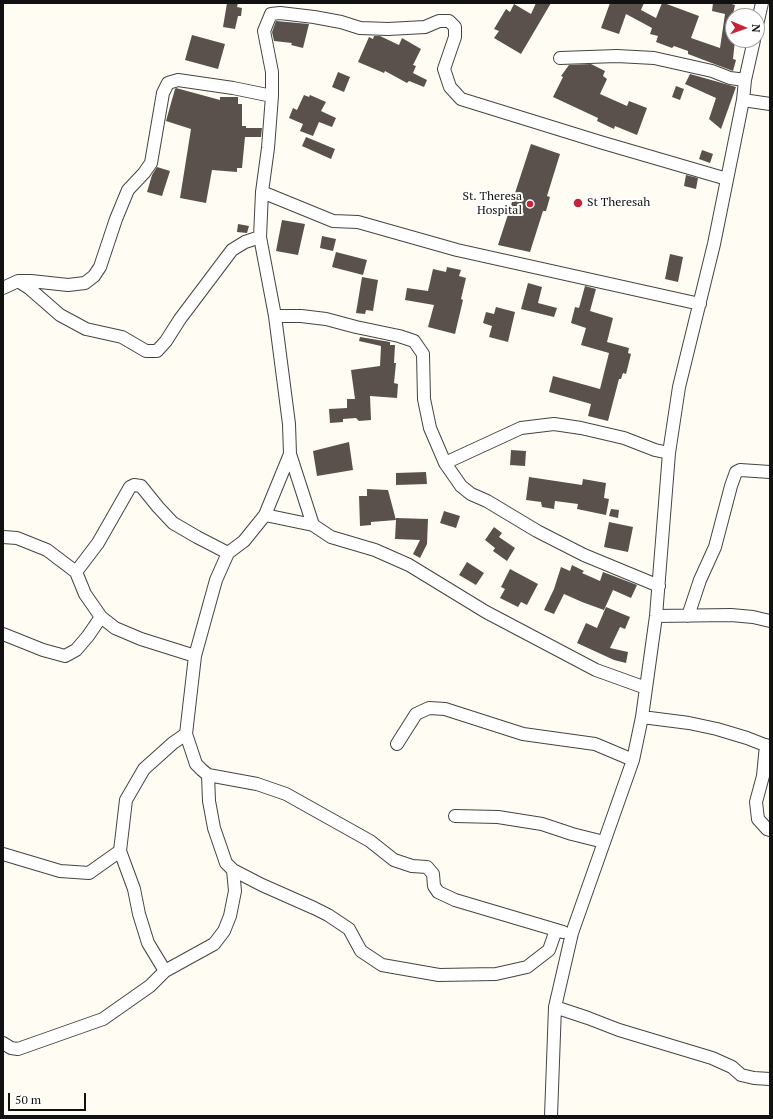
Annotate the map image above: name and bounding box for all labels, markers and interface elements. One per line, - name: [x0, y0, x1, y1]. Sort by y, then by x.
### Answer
- north arrow: [725, 8, 765, 48]
- text: N: [749, 24, 763, 33]
- place label: St. Theresa Hospital: [462, 190, 522, 218]
- place label: St Theresah: [587, 196, 650, 210]
- marker: St Theresah: [572, 197, 584, 209]
- marker: St. Theresa Hospital: [525, 199, 535, 209]
- scale bar: [10, 1085, 88, 1111]
- text: 50 m: [15, 1092, 41, 1107]

